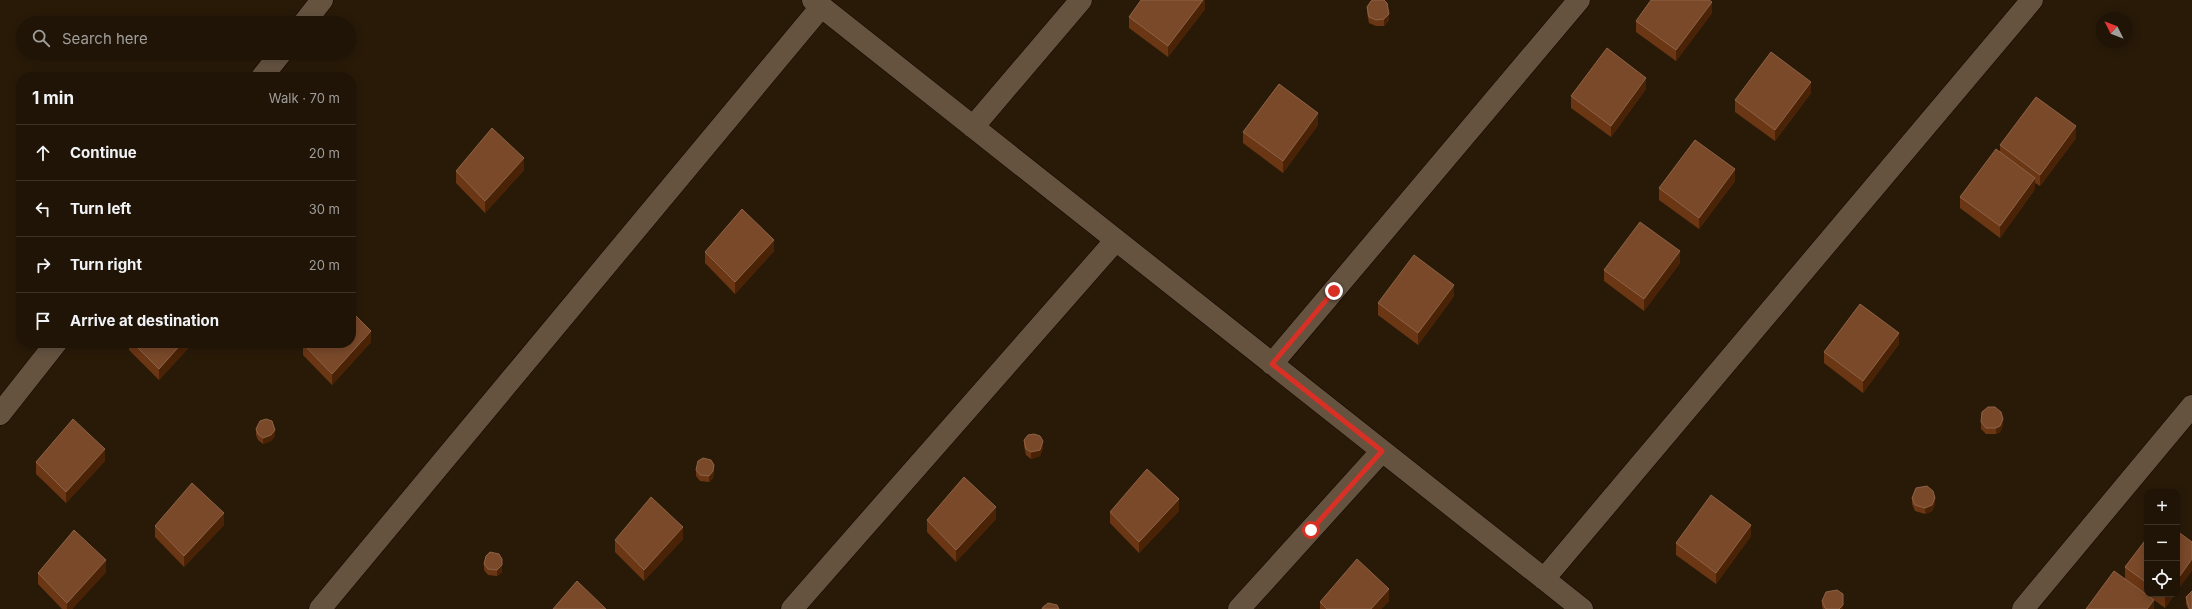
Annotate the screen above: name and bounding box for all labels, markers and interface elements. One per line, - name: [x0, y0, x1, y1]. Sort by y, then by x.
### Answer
- north arrow: [2096, 12, 2132, 48]
- search box: [16, 16, 356, 60]
- icon: search: [30, 27, 52, 49]
- text: Search here: [62, 29, 148, 48]
- text: 1 min: [32, 88, 74, 108]
- text: Walk · 70 m: [269, 90, 340, 106]
- icon: ahead: [32, 142, 54, 164]
- text: Continue: [70, 143, 137, 162]
- text: 20 m: [309, 145, 340, 161]
- icon: left: [32, 198, 54, 220]
- text: Turn left: [70, 199, 131, 218]
- text: 30 m: [309, 201, 340, 217]
- icon: right: [32, 254, 54, 276]
- text: Turn right: [70, 255, 142, 274]
- text: 20 m: [309, 257, 340, 273]
- route end: [1325, 282, 1343, 300]
- icon: arrive: [32, 310, 54, 332]
- text: Arrive at destination: [70, 311, 219, 330]
- map controls: [2144, 489, 2180, 597]
- button: +: [2144, 489, 2180, 525]
- route start: [1302, 521, 1320, 539]
- button: −: [2144, 525, 2180, 561]
- button: locate: [2144, 561, 2180, 597]

